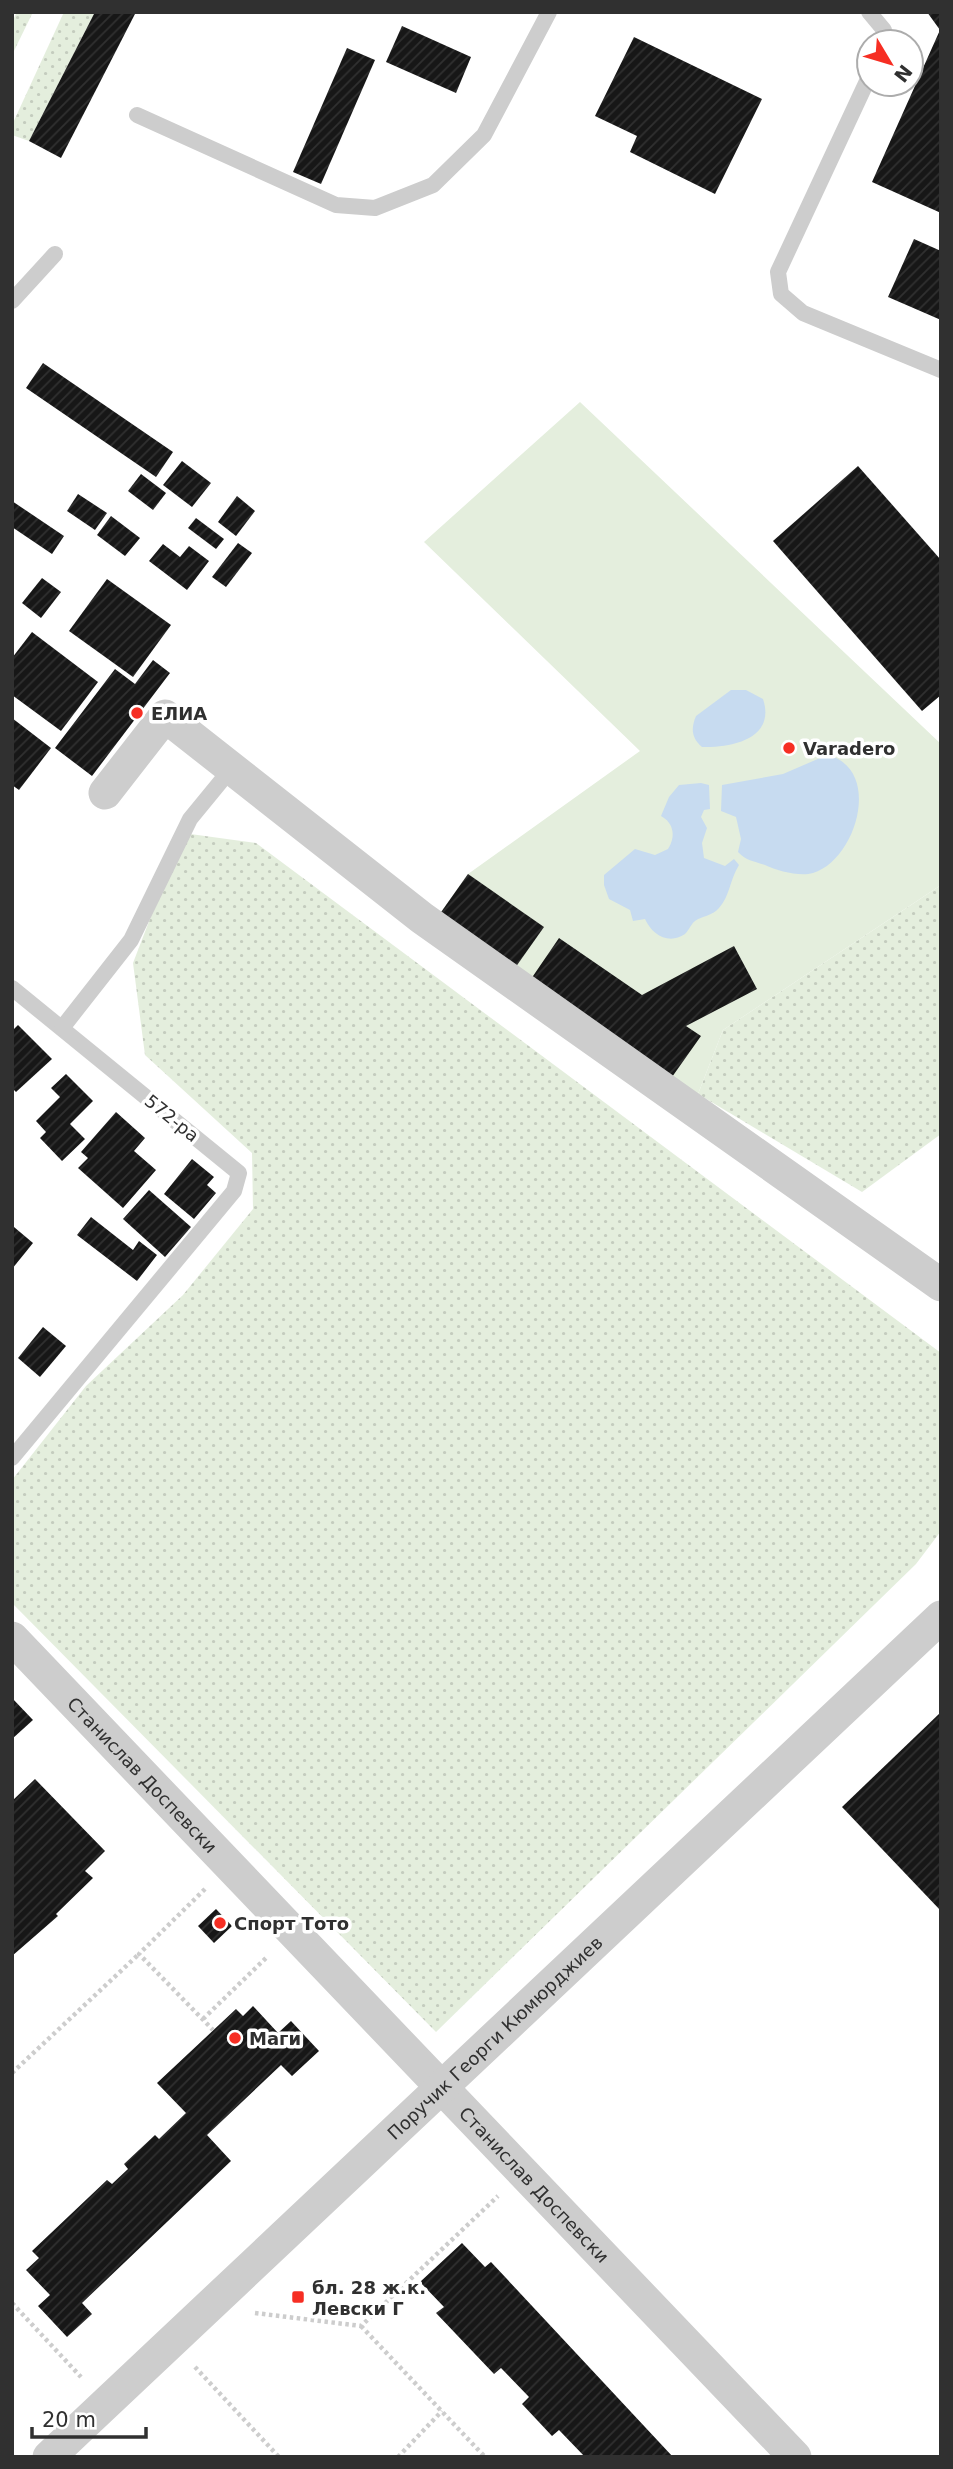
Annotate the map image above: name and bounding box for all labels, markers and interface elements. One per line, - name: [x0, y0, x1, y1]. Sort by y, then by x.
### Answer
- north arrow: [855, 28, 925, 98]
- text: N: [890, 60, 917, 87]
- place label: ЕЛИА: [151, 703, 207, 724]
- marker: ЕЛИА: [129, 705, 145, 721]
- place label: Varadero: [803, 738, 895, 759]
- marker: Varadero: [781, 740, 797, 756]
- street label: 572-ра: [141, 1090, 203, 1146]
- street label: Станислав Доспевски: [63, 1692, 222, 1857]
- place label: Спорт Тото: [234, 1913, 349, 1934]
- marker: Спорт Тото: [212, 1915, 228, 1931]
- street label: Поручик Георги Кюмюрджиев: [383, 1931, 606, 2144]
- place label: Маги: [249, 2028, 301, 2049]
- marker: Маги: [227, 2030, 243, 2046]
- street label: Станислав Доспевски: [455, 2102, 614, 2267]
- place label: бл. 28 ж.к. Левски Г: [312, 2277, 426, 2319]
- marker: бл. 28 ж.к. Левски Г: [290, 2289, 306, 2305]
- scale bar: [32, 2396, 145, 2440]
- text: 20 m: [42, 2408, 96, 2432]

